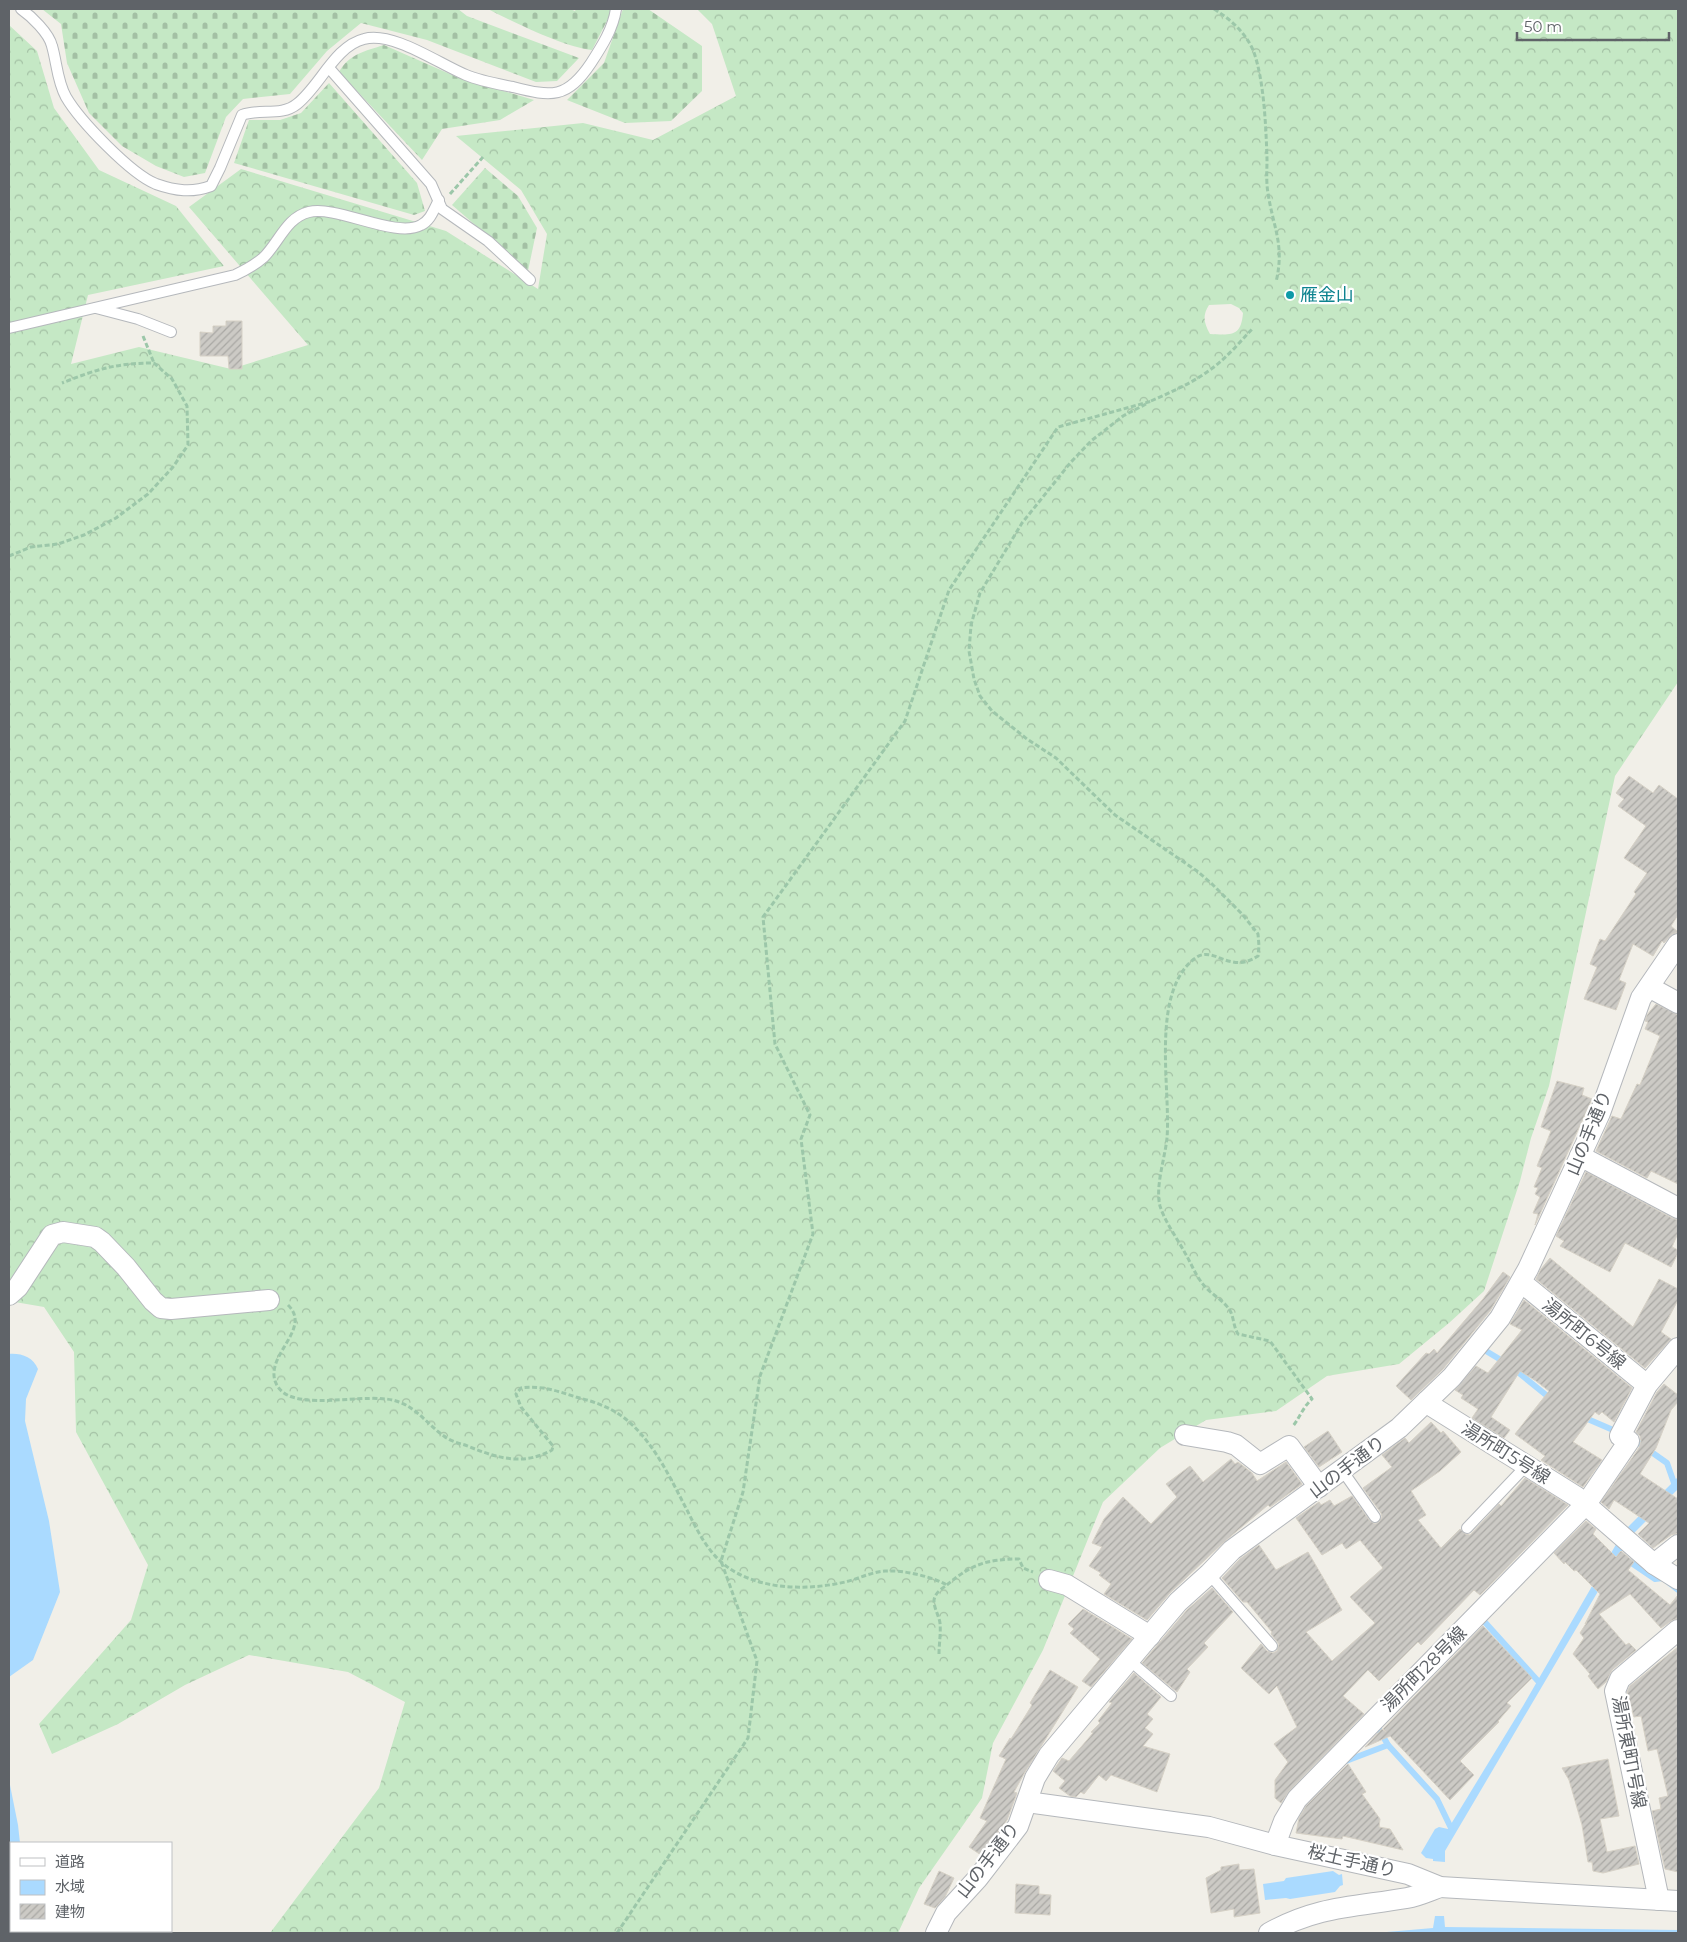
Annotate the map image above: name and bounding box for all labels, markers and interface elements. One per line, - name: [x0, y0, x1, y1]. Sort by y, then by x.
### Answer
- scale bar: [1517, 10, 1670, 42]
- text: 50 m: [1524, 17, 1562, 36]
- place label: 雁金山: [1300, 284, 1354, 306]
- marker: 雁金山: [1284, 289, 1296, 301]
- street label: 山の手通り: [1561, 1087, 1617, 1179]
- street label: 湯所町6号線: [1538, 1294, 1630, 1374]
- street label: 湯所町5号線: [1458, 1417, 1554, 1489]
- street label: 山の手通り: [1304, 1431, 1390, 1503]
- street label: 湯所町28号線: [1377, 1622, 1471, 1716]
- street label: 湯所東町1号線: [1607, 1694, 1651, 1810]
- street label: 山の手通り: [952, 1818, 1024, 1902]
- street label: 桜土手通り: [1306, 1840, 1398, 1882]
- legend: [10, 1842, 172, 1932]
- text: 道路: [55, 1852, 85, 1871]
- text: 水域: [55, 1877, 85, 1896]
- text: 建物: [55, 1902, 85, 1921]

